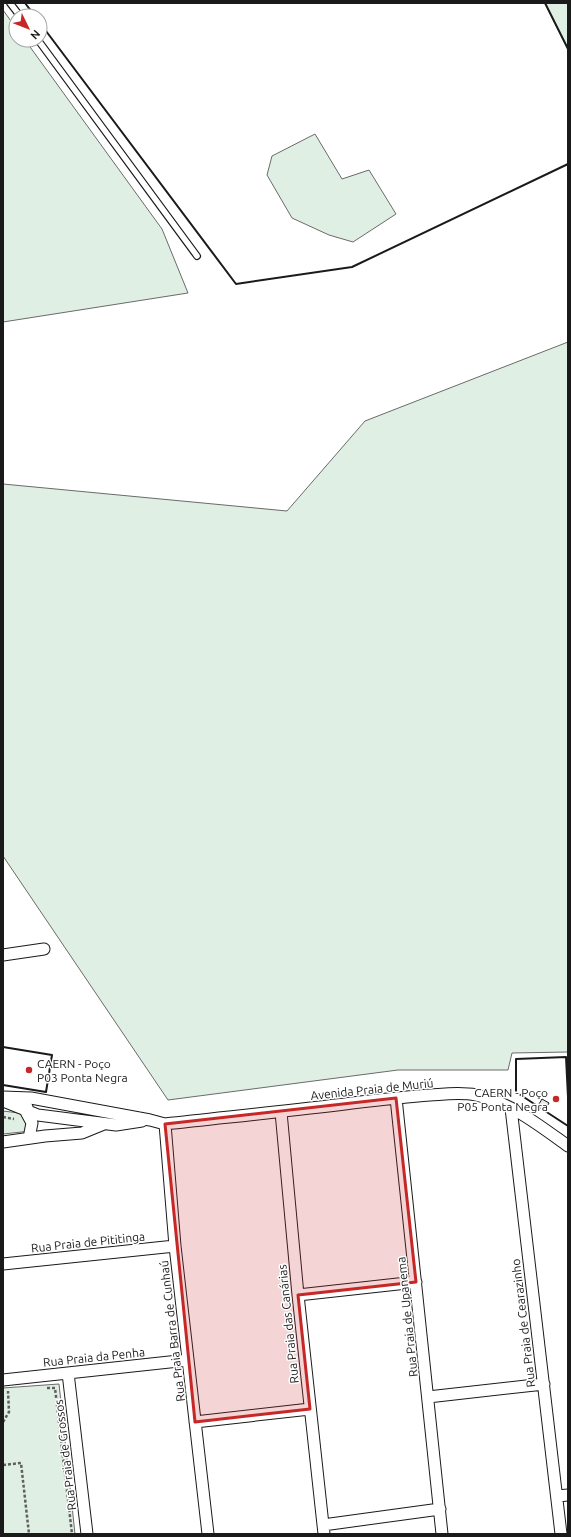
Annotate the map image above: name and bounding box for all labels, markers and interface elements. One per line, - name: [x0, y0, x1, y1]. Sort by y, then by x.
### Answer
- north arrow: [8, 8, 48, 48]
- text: N: [28, 28, 43, 42]
- place label: CAERN - Poço P03 Ponta Negra: [37, 1057, 128, 1084]
- marker: CAERN - Poço P03 Ponta Negra: [24, 1065, 34, 1075]
- street label: Avenida Praia de Muriú: [310, 1076, 434, 1102]
- place label: CAERN - Poço P05 Ponta Negra: [457, 1086, 548, 1113]
- marker: CAERN - Poço P05 Ponta Negra: [551, 1094, 561, 1104]
- street label: Rua Praia de Pititinga: [30, 1230, 146, 1254]
- street label: Rua Praia de Upanema: [394, 1256, 420, 1378]
- street label: Rua Praia de Cearazinho: [509, 1258, 537, 1388]
- street label: Rua Praia Barra de Cunhaú: [157, 1260, 187, 1402]
- street label: Rua Praia das Canárias: [275, 1264, 301, 1384]
- street label: Rua Praia da Penha: [42, 1345, 146, 1369]
- street label: Rua Praia de Grossos: [52, 1399, 78, 1511]

